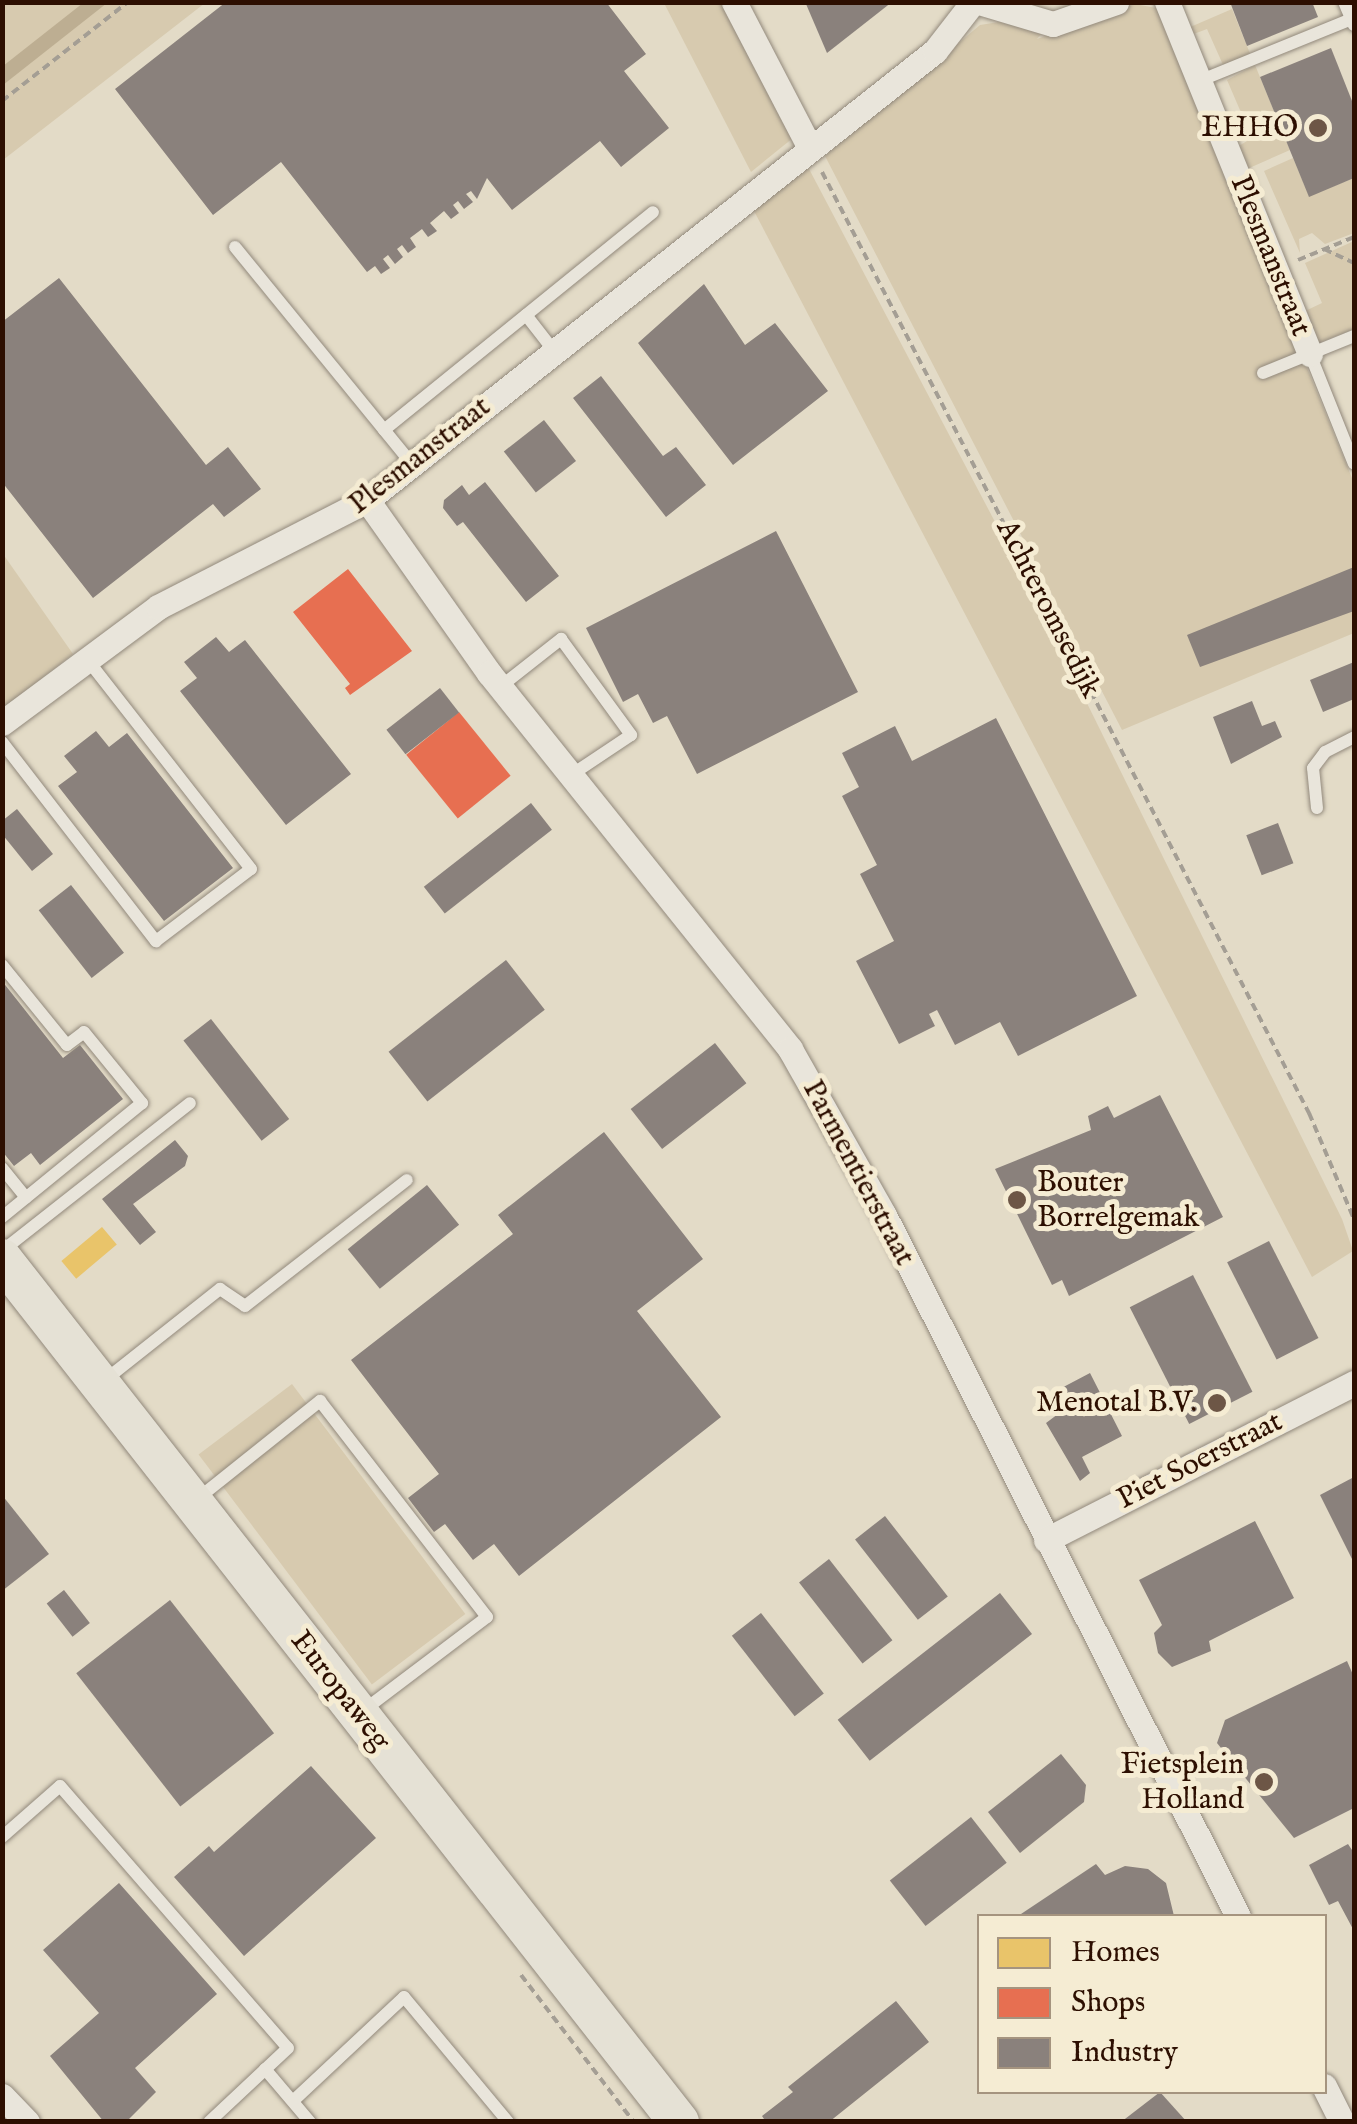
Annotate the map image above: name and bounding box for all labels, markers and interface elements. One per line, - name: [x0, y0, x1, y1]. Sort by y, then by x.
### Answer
- place label: EHHO: [1201, 110, 1298, 146]
- marker: EHHO: [1307, 117, 1329, 139]
- street label: Plesmanstraat: [1221, 170, 1319, 342]
- street label: Plesmanstraat: [342, 390, 498, 522]
- street label: Achteromsedijk: [988, 514, 1108, 704]
- street label: Parmentierstraat: [794, 1074, 922, 1272]
- place label: Bouter Borrelgemak: [1037, 1165, 1199, 1236]
- marker: Bouter Borrelgemak: [1006, 1189, 1028, 1211]
- place label: Menotal B.V.: [1036, 1385, 1197, 1421]
- marker: Menotal B.V.: [1206, 1392, 1228, 1414]
- street label: Piet Soerstraat: [1112, 1404, 1288, 1518]
- street label: Europaweg: [282, 1624, 398, 1758]
- place label: Fietsplein Holland: [1120, 1747, 1244, 1818]
- marker: Fietsplein Holland: [1253, 1771, 1275, 1793]
- legend: [977, 1914, 1327, 2094]
- text: Homes: [1071, 1934, 1160, 1972]
- text: Shops: [1071, 1984, 1145, 2022]
- text: Industry: [1071, 2034, 1178, 2072]

